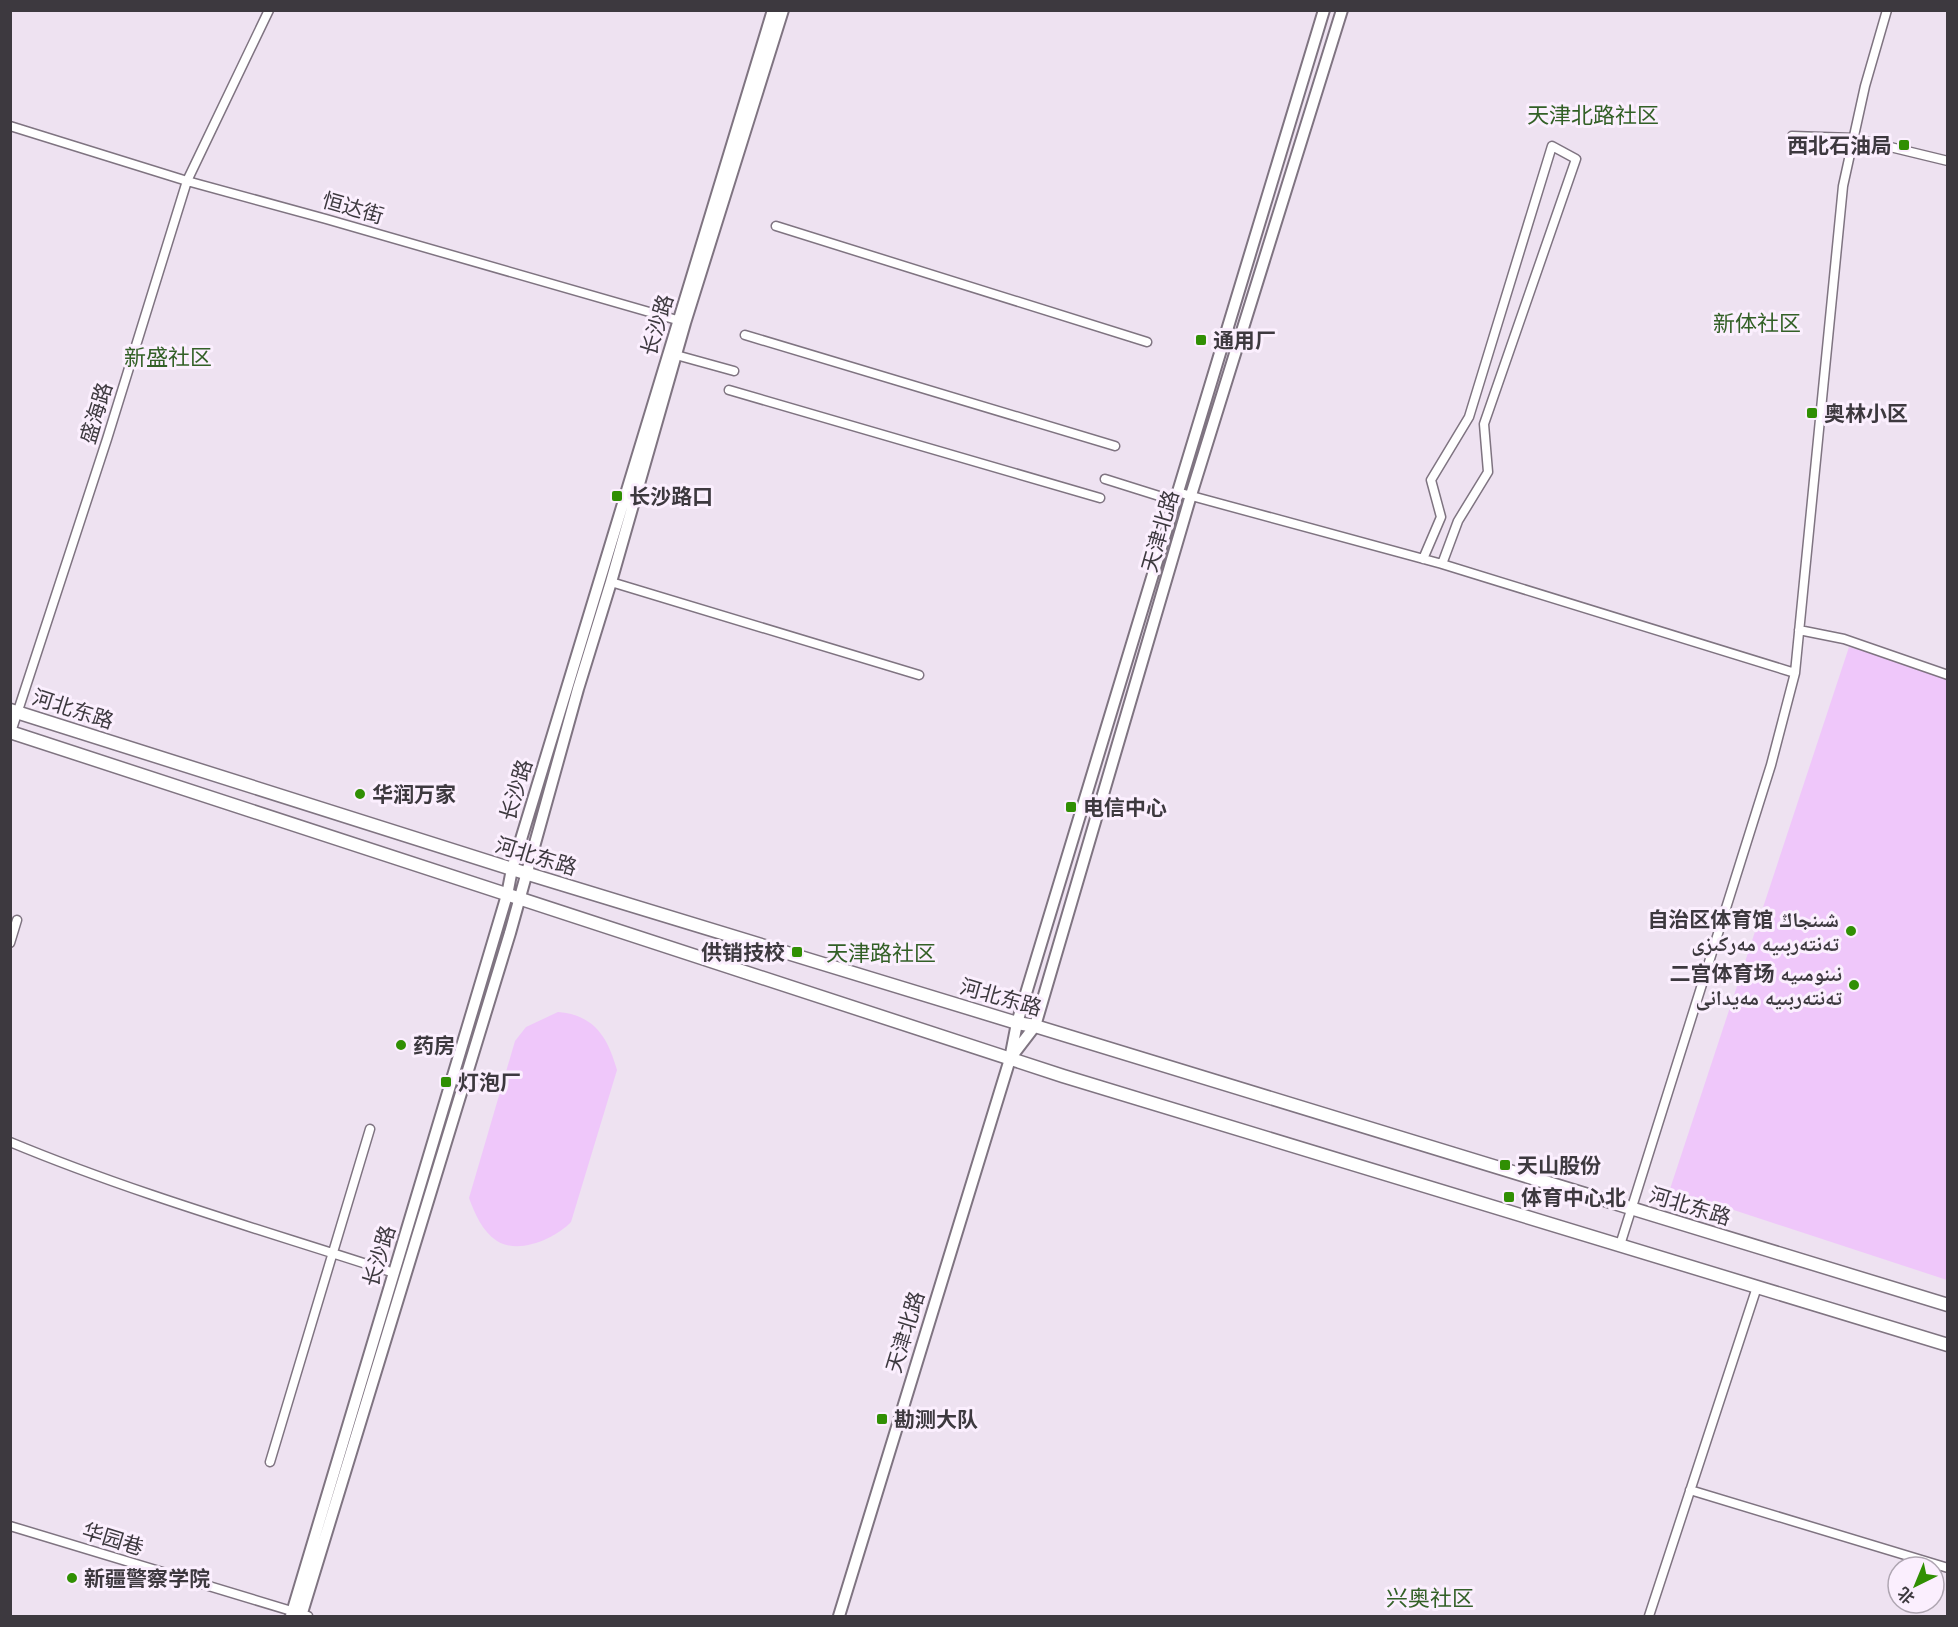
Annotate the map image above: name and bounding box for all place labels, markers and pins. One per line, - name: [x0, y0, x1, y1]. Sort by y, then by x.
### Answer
- place label: 西北石油局: [1787, 134, 1892, 157]
- marker: 西北石油局: [1897, 138, 1911, 152]
- place label: 通用厂: [1213, 329, 1276, 352]
- marker: 通用厂: [1194, 333, 1208, 347]
- place label: 奥林小区: [1824, 402, 1908, 425]
- marker: 奥林小区: [1805, 406, 1819, 420]
- place label: 长沙路口: [629, 485, 713, 508]
- marker: 长沙路口: [610, 489, 624, 503]
- place label: 华润万家: [372, 783, 456, 806]
- marker: 华润万家: [353, 787, 367, 801]
- place label: 电信中心: [1083, 796, 1167, 819]
- marker: 电信中心: [1064, 800, 1078, 814]
- place label: 自治区体育馆 شىنجاڭ تەنتەربىيە مەركىزى: [1647, 908, 1839, 956]
- marker: 自治区体育馆 شىنجاڭ تەنتەربىيە مەركىزى: [1844, 924, 1858, 938]
- place label: 供销技校: [701, 941, 785, 964]
- marker: 供销技校: [790, 945, 804, 959]
- place label: 二宫体育场 نىنومىيە تەنتەربىيە مەيدانى: [1669, 962, 1842, 1011]
- marker: 二宫体育场 نىنومىيە تەنتەربىيە مەيدانى: [1847, 978, 1861, 992]
- place label: 药房: [413, 1034, 455, 1057]
- marker: 药房: [394, 1038, 408, 1052]
- place label: 灯泡厂: [458, 1071, 521, 1094]
- marker: 灯泡厂: [439, 1075, 453, 1089]
- place label: 天山股份: [1517, 1154, 1601, 1177]
- marker: 天山股份: [1498, 1158, 1512, 1172]
- place label: 体育中心北: [1521, 1186, 1626, 1209]
- marker: 体育中心北: [1502, 1190, 1516, 1204]
- place label: 勘测大队: [894, 1408, 978, 1431]
- marker: 勘测大队: [875, 1412, 889, 1426]
- place label: 新疆警察学院: [84, 1567, 210, 1590]
- marker: 新疆警察学院: [65, 1571, 79, 1585]

